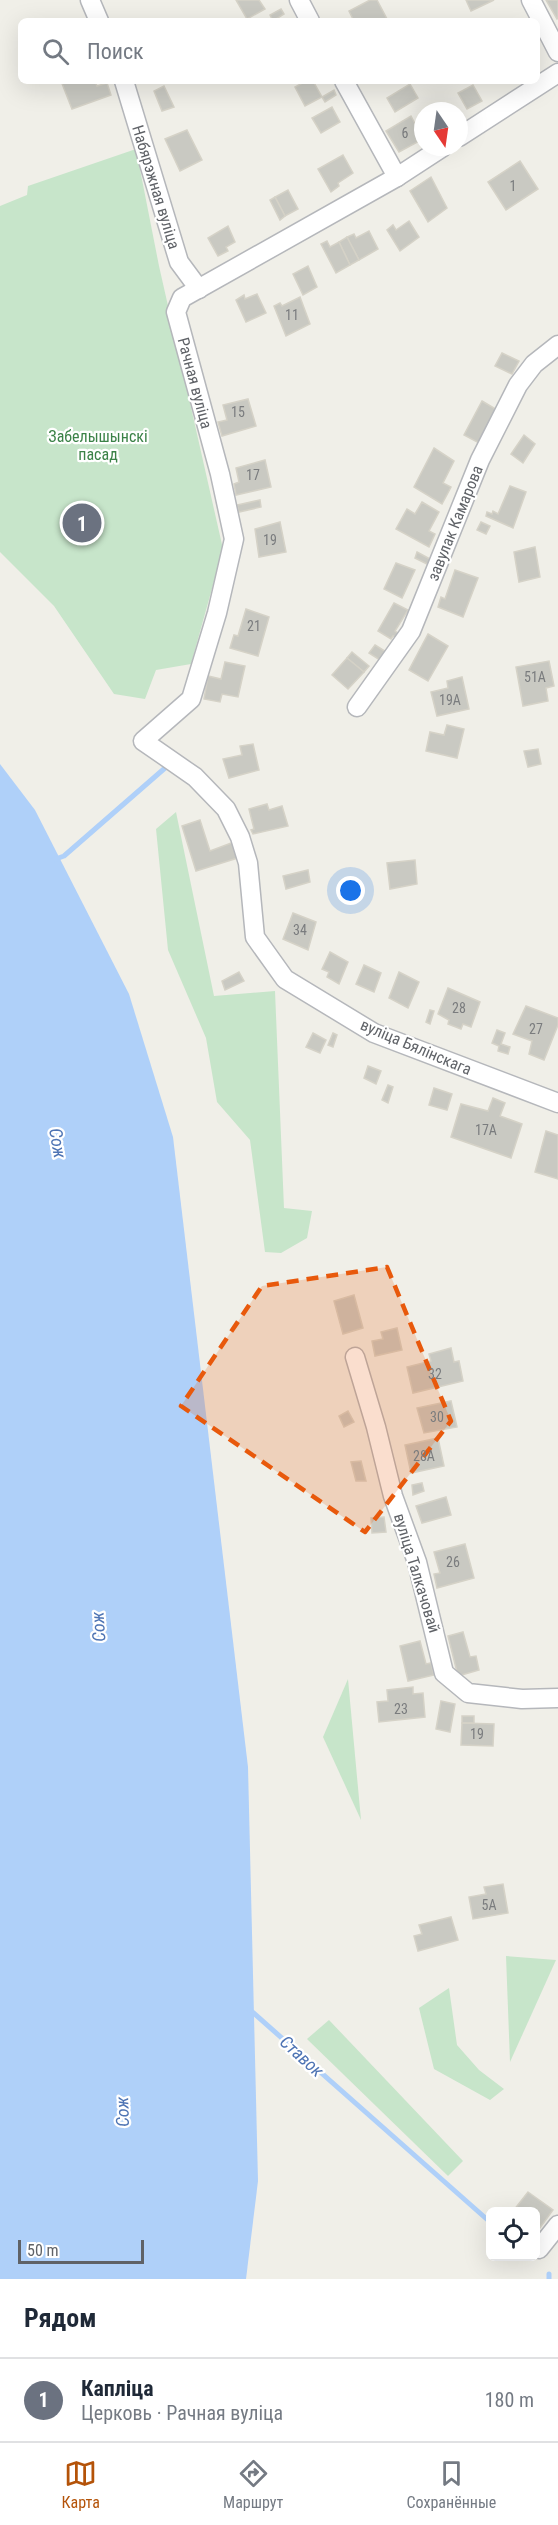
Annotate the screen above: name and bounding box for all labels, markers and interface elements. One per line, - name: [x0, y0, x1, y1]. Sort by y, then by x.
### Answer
- search box: [18, 18, 540, 84]
- icon: search: [39, 35, 72, 68]
- text: Поиск: [87, 39, 144, 64]
- north arrow: [414, 102, 468, 156]
- street label: Набярэжная вуліца: [128, 123, 184, 251]
- house number: 6: [402, 125, 409, 141]
- house number: 1: [510, 178, 516, 194]
- house number: 11: [285, 307, 299, 323]
- street label: Рачная вуліца: [174, 335, 216, 431]
- house number: 15: [231, 404, 245, 420]
- park label: Забелышынскі пасад: [48, 427, 148, 464]
- street label: завулак Камарова: [423, 463, 487, 583]
- house number: 17: [246, 467, 260, 483]
- pin: 1: [62, 500, 101, 546]
- house number: 19: [263, 532, 277, 548]
- house number: 21: [247, 618, 261, 634]
- house number: 51А: [524, 669, 546, 685]
- house number: 19А: [439, 692, 461, 708]
- your location: [336, 876, 365, 905]
- house number: 34: [293, 922, 307, 938]
- house number: 28: [452, 1000, 466, 1016]
- street label: вуліца Бялінскага: [358, 1015, 474, 1079]
- house number: 27: [529, 1021, 543, 1037]
- house number: 17А: [475, 1122, 497, 1138]
- water label: Сож: [45, 1126, 71, 1160]
- house number: 32: [428, 1366, 442, 1382]
- house number: 30: [430, 1409, 444, 1425]
- house number: 28А: [413, 1448, 435, 1464]
- street label: вуліца Талкачовай: [390, 1511, 444, 1635]
- house number: 26: [446, 1554, 460, 1570]
- water label: Сож: [86, 1611, 110, 1643]
- house number: 23: [394, 1701, 408, 1717]
- house number: 19: [470, 1726, 484, 1742]
- house number: 5А: [482, 1897, 496, 1913]
- water label: Ставок: [276, 2031, 329, 2081]
- water label: Сож: [111, 2096, 133, 2127]
- map controls: [486, 2207, 540, 2261]
- button: locate: [486, 2207, 540, 2261]
- scale bar: [18, 2237, 144, 2264]
- text: 50 m: [27, 2241, 59, 2260]
- text: Рядом: [24, 2303, 96, 2333]
- text: Капліца: [81, 2376, 154, 2401]
- text: 1: [38, 2388, 49, 2412]
- text: 180 m: [485, 2388, 534, 2412]
- text: Церковь · Рачная вуліца: [81, 2401, 283, 2425]
- tab: Карта: [62, 2457, 100, 2512]
- tab: Маршрут: [223, 2457, 283, 2512]
- tab: Сохранённые: [407, 2457, 496, 2512]

